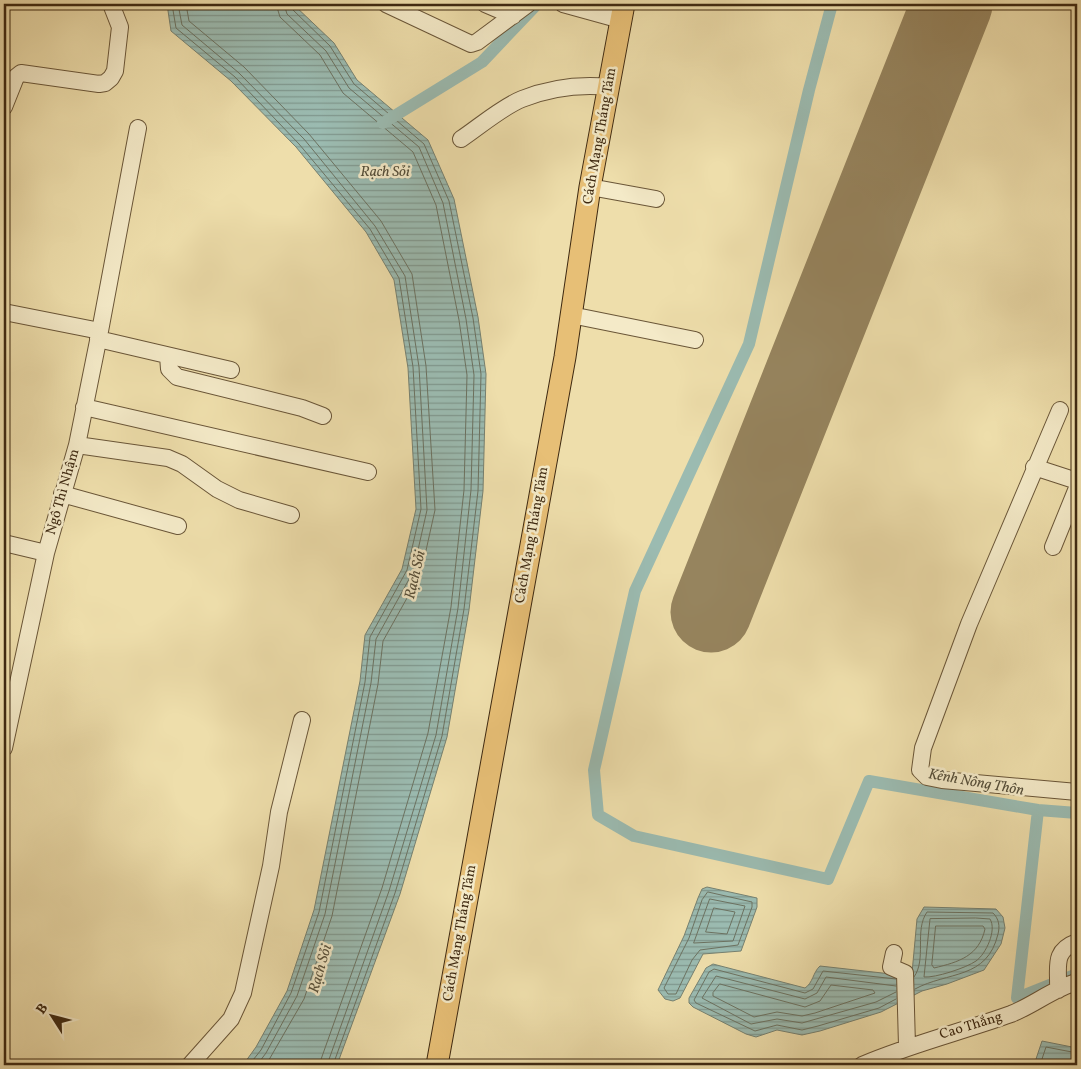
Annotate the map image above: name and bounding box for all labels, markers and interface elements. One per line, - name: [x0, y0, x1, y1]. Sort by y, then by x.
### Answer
- street label: Cách Mạng Tháng Tám: [579, 66, 621, 206]
- water label: Rạch Sỏi: [360, 162, 410, 183]
- street label: Ngô Thì Nhậm: [42, 447, 84, 537]
- street label: Cách Mạng Tháng Tám: [511, 465, 553, 605]
- water label: Rạch Sỏi: [400, 548, 432, 601]
- water label: Kênh Nông Thôn: [926, 764, 1026, 802]
- street label: Cách Mạng Tháng Tám: [439, 863, 481, 1003]
- water label: Rạch Sỏi: [304, 942, 338, 996]
- north arrow: [28, 992, 78, 1042]
- text: B: [32, 1000, 53, 1019]
- street label: Cao Thắng: [937, 1007, 1005, 1045]

